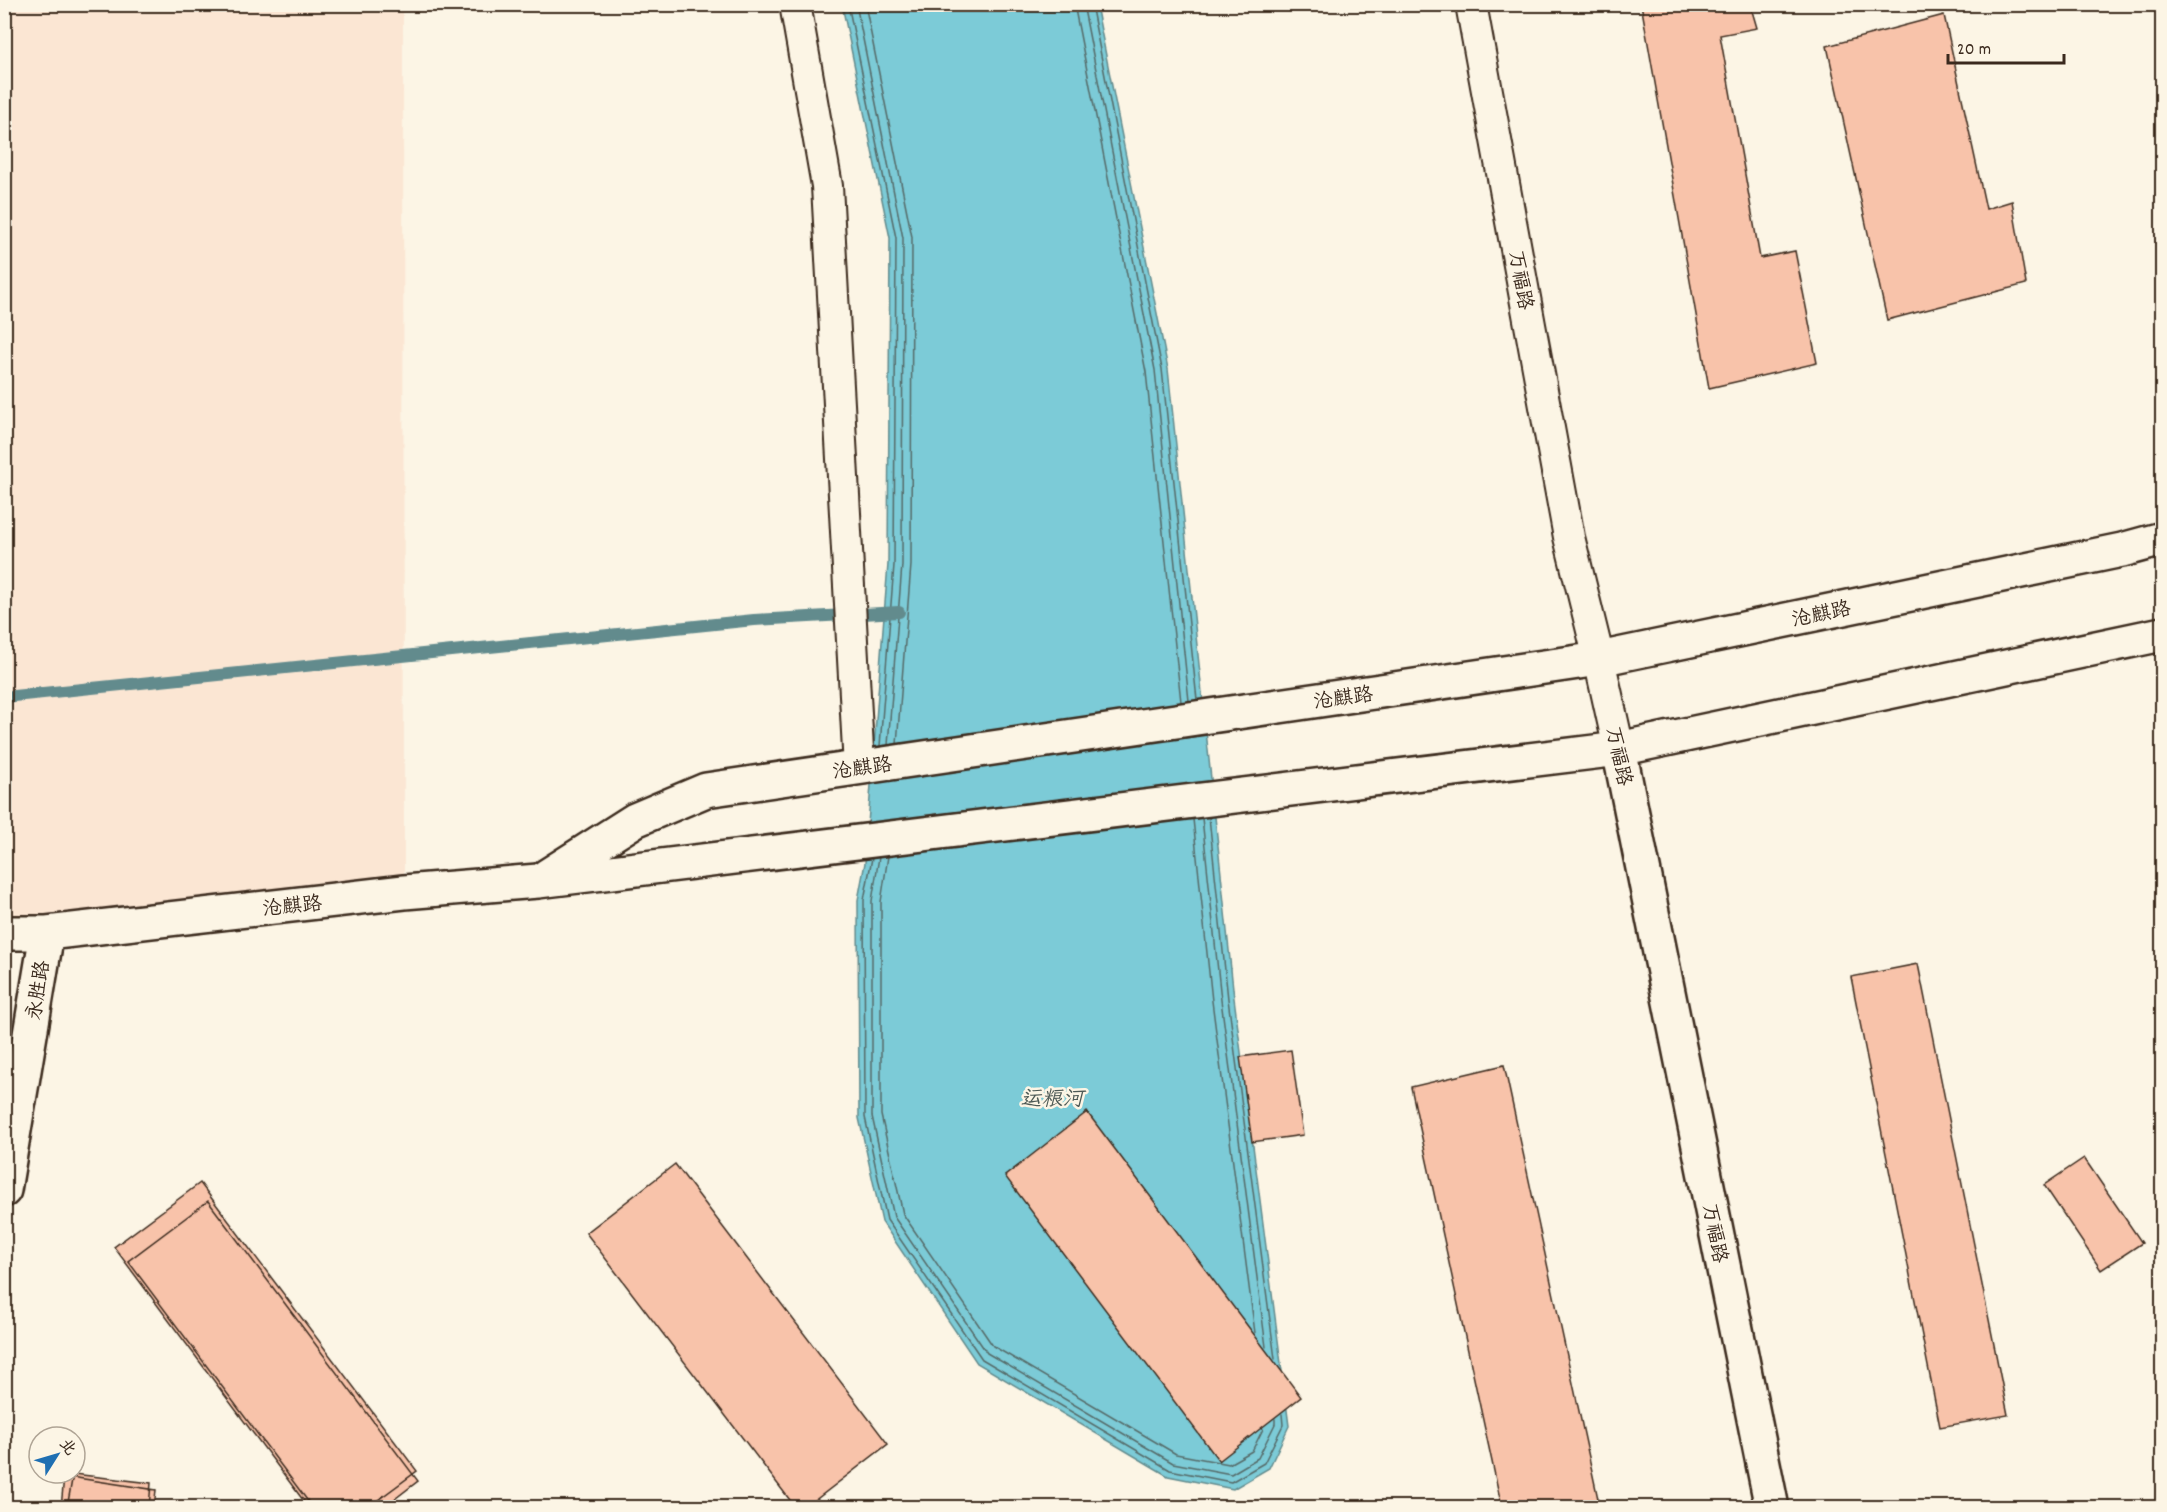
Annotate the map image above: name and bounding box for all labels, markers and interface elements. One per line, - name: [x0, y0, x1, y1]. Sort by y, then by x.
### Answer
- scale bar: [1948, 27, 2064, 65]
- text: 20 m: [1957, 38, 1991, 63]
- street label: 万福路: [1500, 249, 1538, 313]
- street label: 沧麒路: [1789, 596, 1855, 636]
- street label: 沧麒路: [1312, 682, 1376, 718]
- street label: 万福路: [1597, 724, 1637, 790]
- street label: 沧麒路: [831, 752, 895, 788]
- street label: 沧麒路: [261, 891, 325, 925]
- street label: 永胜路: [21, 958, 59, 1022]
- water label: 运粮河: [1021, 1086, 1086, 1116]
- street label: 万福路: [1694, 1201, 1733, 1267]
- north arrow: [27, 1425, 87, 1485]
- text: 北: [53, 1434, 81, 1461]

